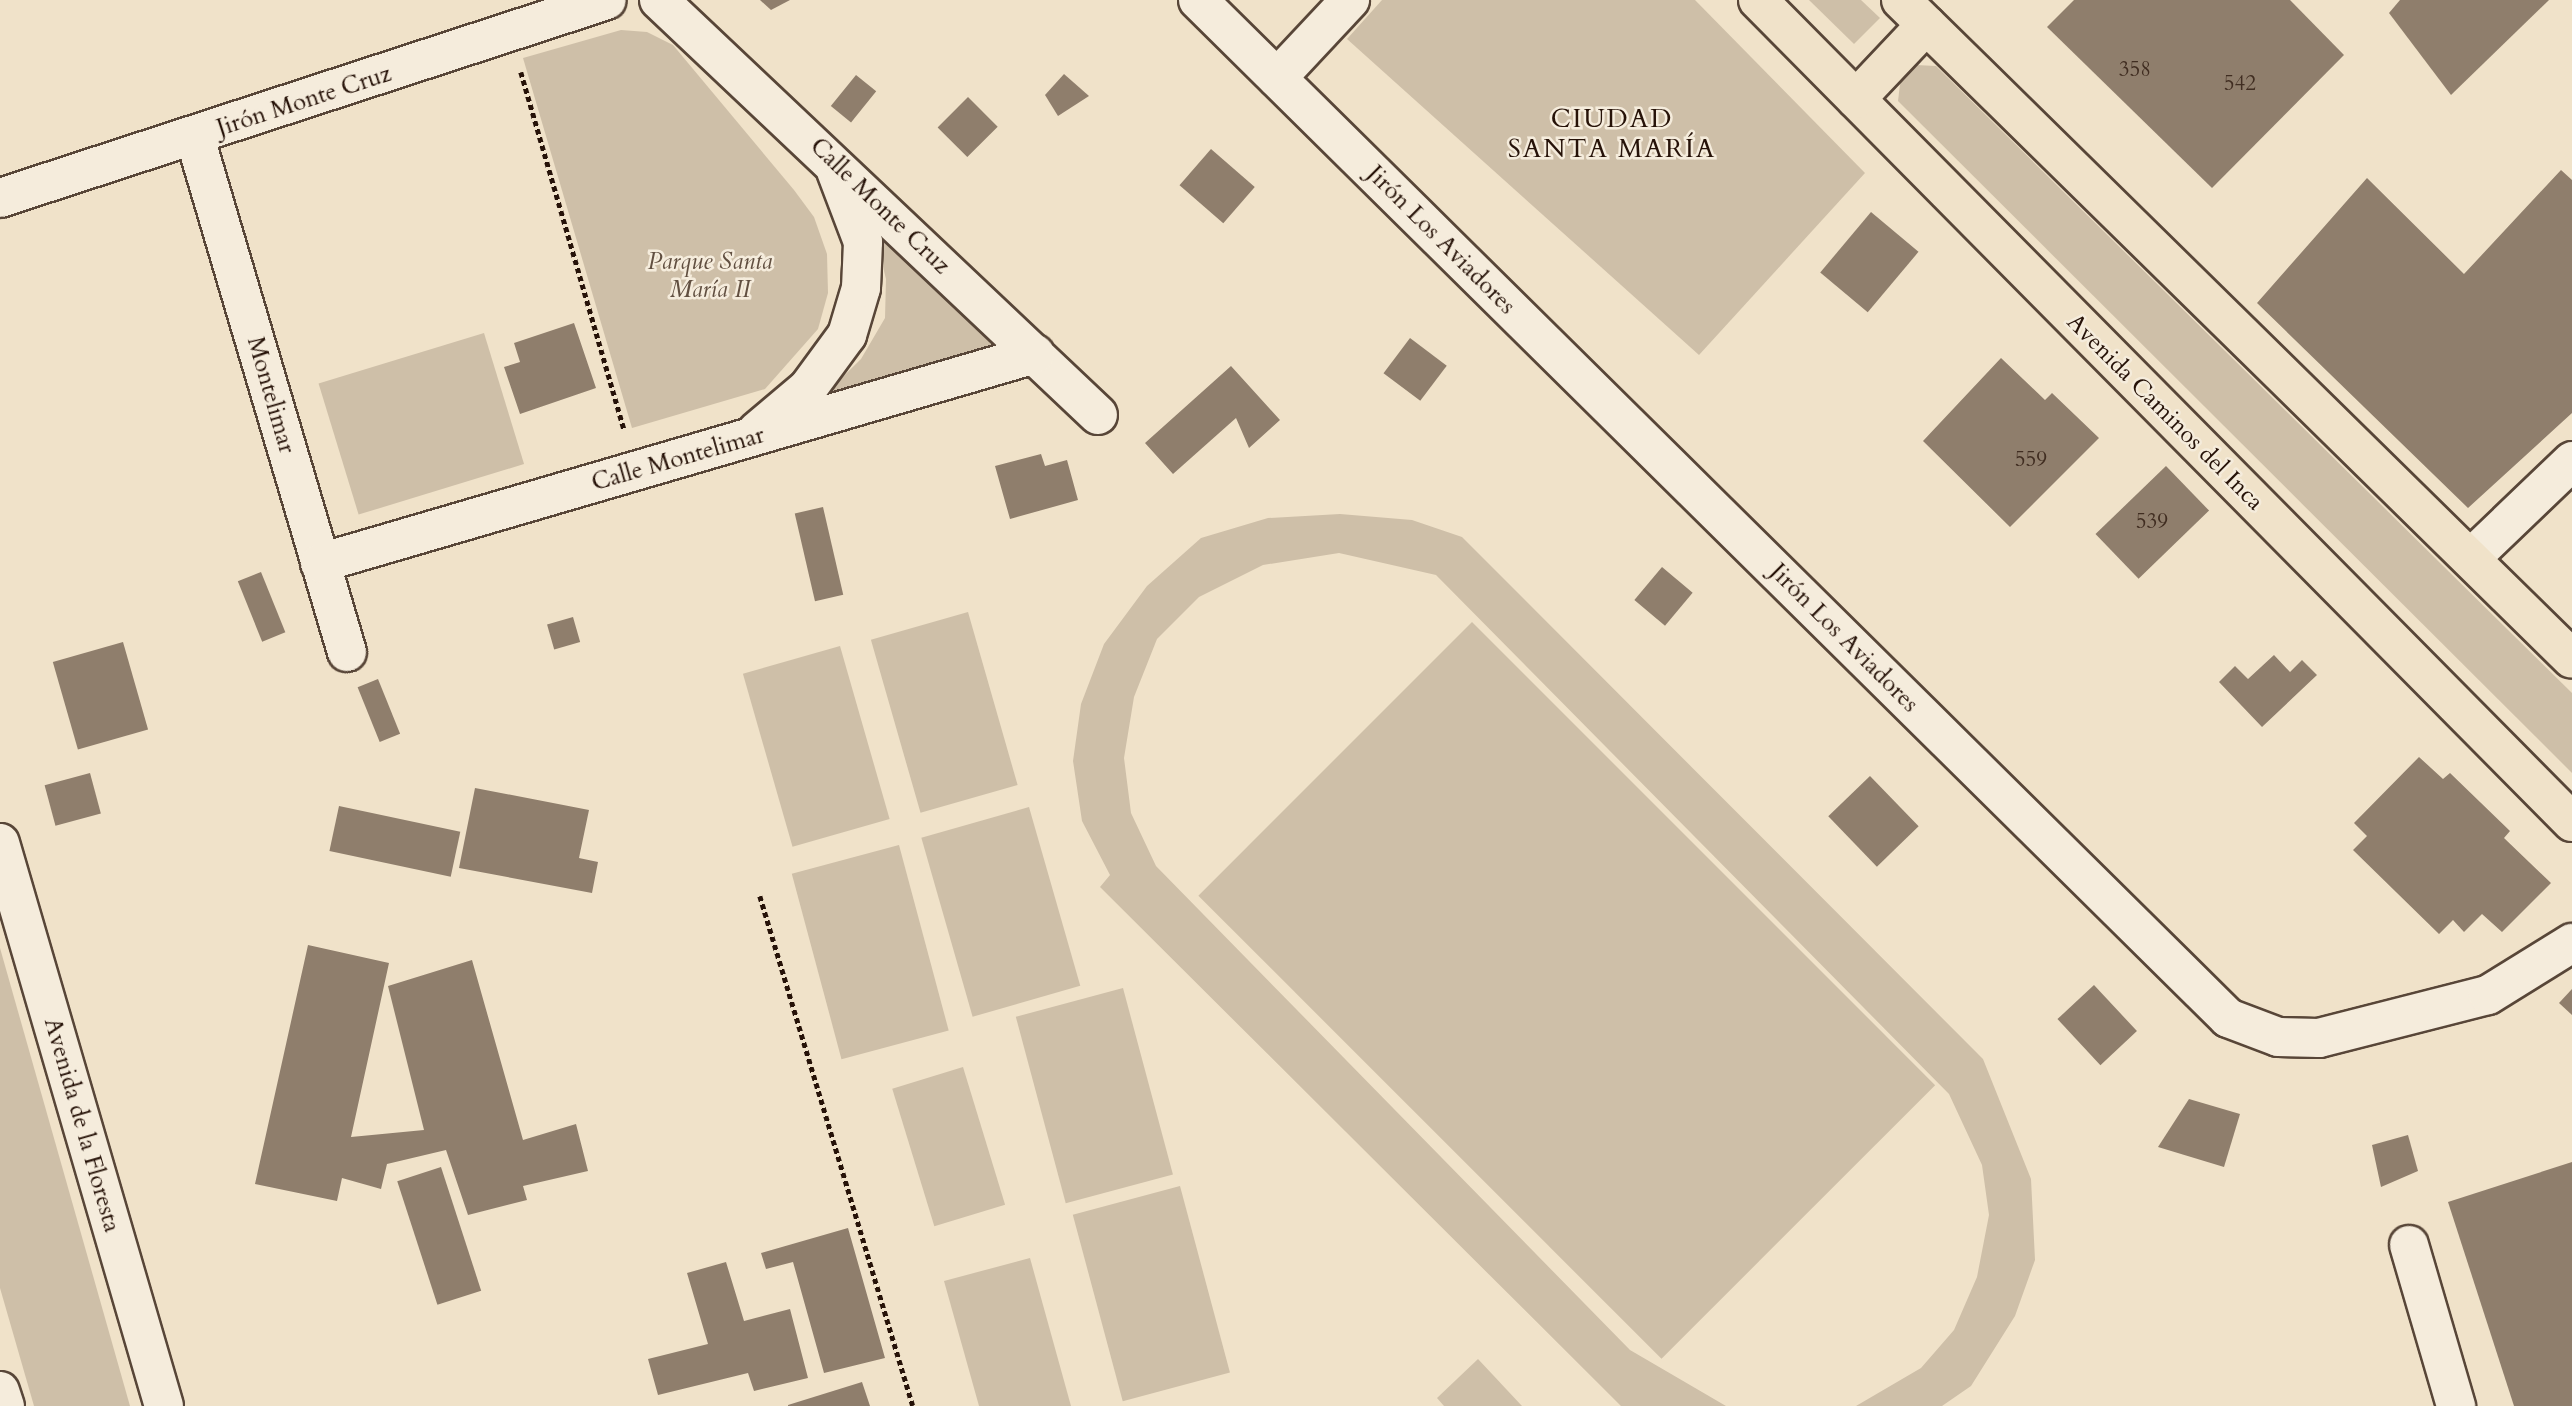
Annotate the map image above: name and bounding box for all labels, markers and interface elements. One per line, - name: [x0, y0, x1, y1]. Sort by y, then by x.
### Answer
- house number: 358: [2119, 57, 2151, 83]
- street label: Jirón Monte Cruz: [213, 59, 395, 143]
- house number: 542: [2224, 71, 2256, 97]
- district label: CIUDAD SANTA MARÍA: [1509, 103, 1715, 164]
- street label: Calle Monte Cruz: [804, 132, 956, 280]
- street label: Jirón Los Aviadores: [1361, 160, 1521, 320]
- park label: Parque Santa María II: [648, 248, 772, 304]
- street label: Avenida Caminos del Inca: [2061, 308, 2269, 516]
- street label: Montelimar: [241, 333, 301, 457]
- street label: Calle Montelimar: [588, 421, 768, 497]
- house number: 559: [2015, 447, 2047, 473]
- house number: 539: [2136, 509, 2168, 535]
- street label: Jirón Los Aviadores: [1764, 558, 1924, 718]
- street label: Avenida de la Floresta: [38, 1015, 126, 1235]

